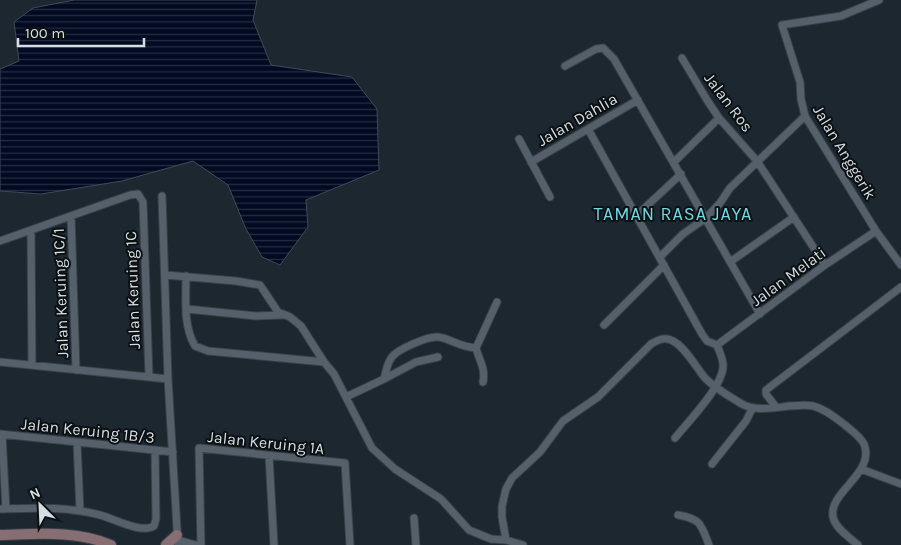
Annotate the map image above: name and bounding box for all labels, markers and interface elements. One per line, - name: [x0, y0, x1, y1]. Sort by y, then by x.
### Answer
- scale bar: [18, 15, 144, 47]
- text: 100 m: [25, 24, 65, 42]
- street label: Jalan Ros: [700, 69, 757, 136]
- street label: Jalan Dahlia: [534, 89, 621, 150]
- street label: Jalan Anggerik: [809, 102, 880, 203]
- district label: TAMAN RASA JAYA: [594, 203, 752, 225]
- street label: Jalan Keruing 1C/1: [49, 228, 72, 358]
- street label: Jalan Keruing 1C: [121, 231, 144, 349]
- street label: Jalan Melati: [747, 243, 829, 310]
- street label: Jalan Keruing 1B/3: [20, 414, 156, 447]
- street label: Jalan Keruing 1A: [207, 427, 325, 458]
- north arrow: [15, 480, 65, 530]
- text: N: [27, 484, 43, 503]

